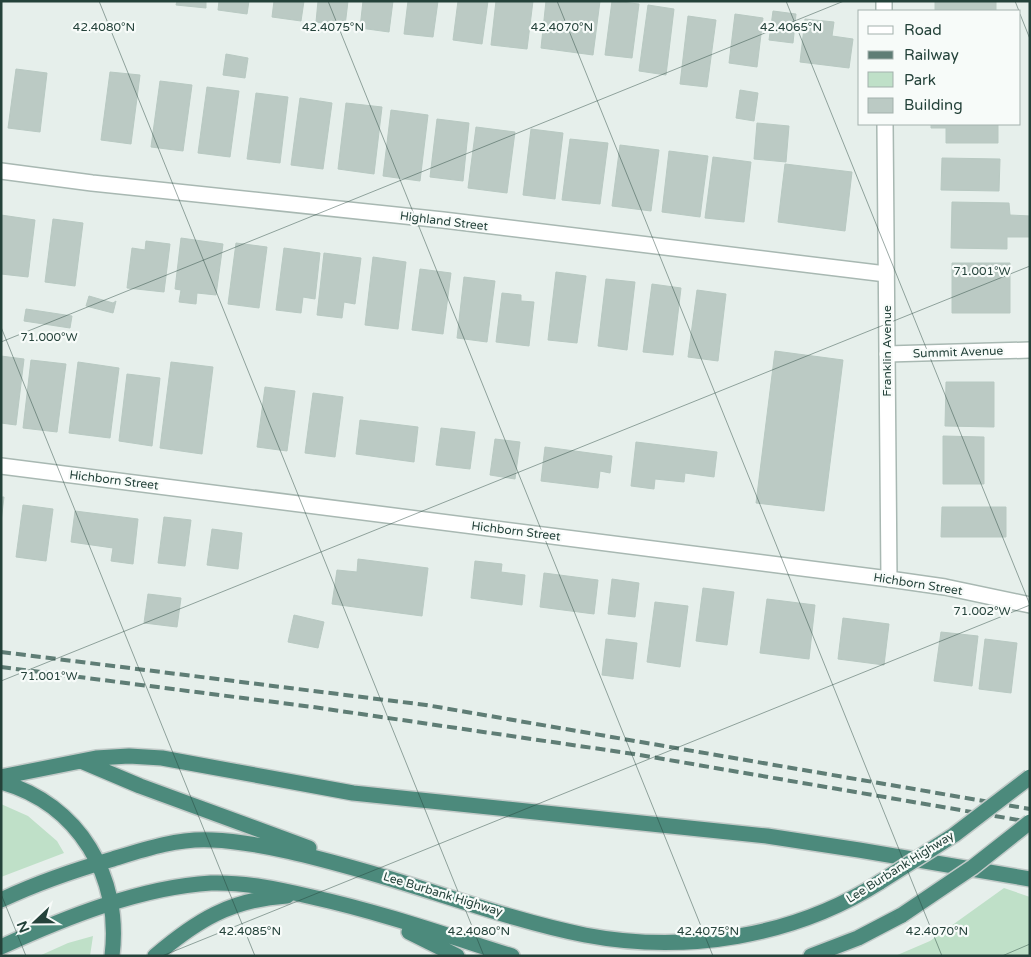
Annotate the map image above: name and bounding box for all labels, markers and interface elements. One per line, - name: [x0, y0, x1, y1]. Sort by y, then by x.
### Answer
- legend: [858, 10, 1021, 125]
- text: 42.4080°N: [73, 20, 135, 34]
- text: 42.4075°N: [302, 20, 364, 34]
- text: 42.4070°N: [531, 20, 593, 34]
- text: 42.4065°N: [760, 20, 822, 34]
- text: Road: [904, 21, 942, 39]
- text: Railway: [904, 46, 959, 64]
- text: Park: [904, 71, 936, 89]
- text: Building: [904, 96, 963, 114]
- street label: Highland Street: [399, 209, 489, 233]
- text: 71.001°W: [953, 264, 1011, 278]
- street label: Franklin Avenue: [880, 305, 894, 397]
- text: 71.000°W: [20, 330, 78, 344]
- street label: Summit Avenue: [913, 343, 1004, 361]
- street label: Hichborn Street: [69, 468, 160, 492]
- street label: Hichborn Street: [471, 519, 562, 543]
- street label: Hichborn Street: [873, 570, 964, 598]
- text: 71.002°W: [953, 604, 1011, 618]
- text: 71.001°W: [20, 669, 78, 683]
- street label: Lee Burbank Highway: [844, 828, 957, 906]
- street label: Lee Burbank Highway: [382, 869, 505, 919]
- north arrow: [10, 897, 60, 947]
- text: N: [13, 918, 33, 935]
- text: 42.4085°N: [219, 924, 281, 938]
- text: 42.4080°N: [448, 924, 510, 938]
- text: 42.4075°N: [677, 924, 739, 938]
- text: 42.4070°N: [906, 924, 968, 938]

